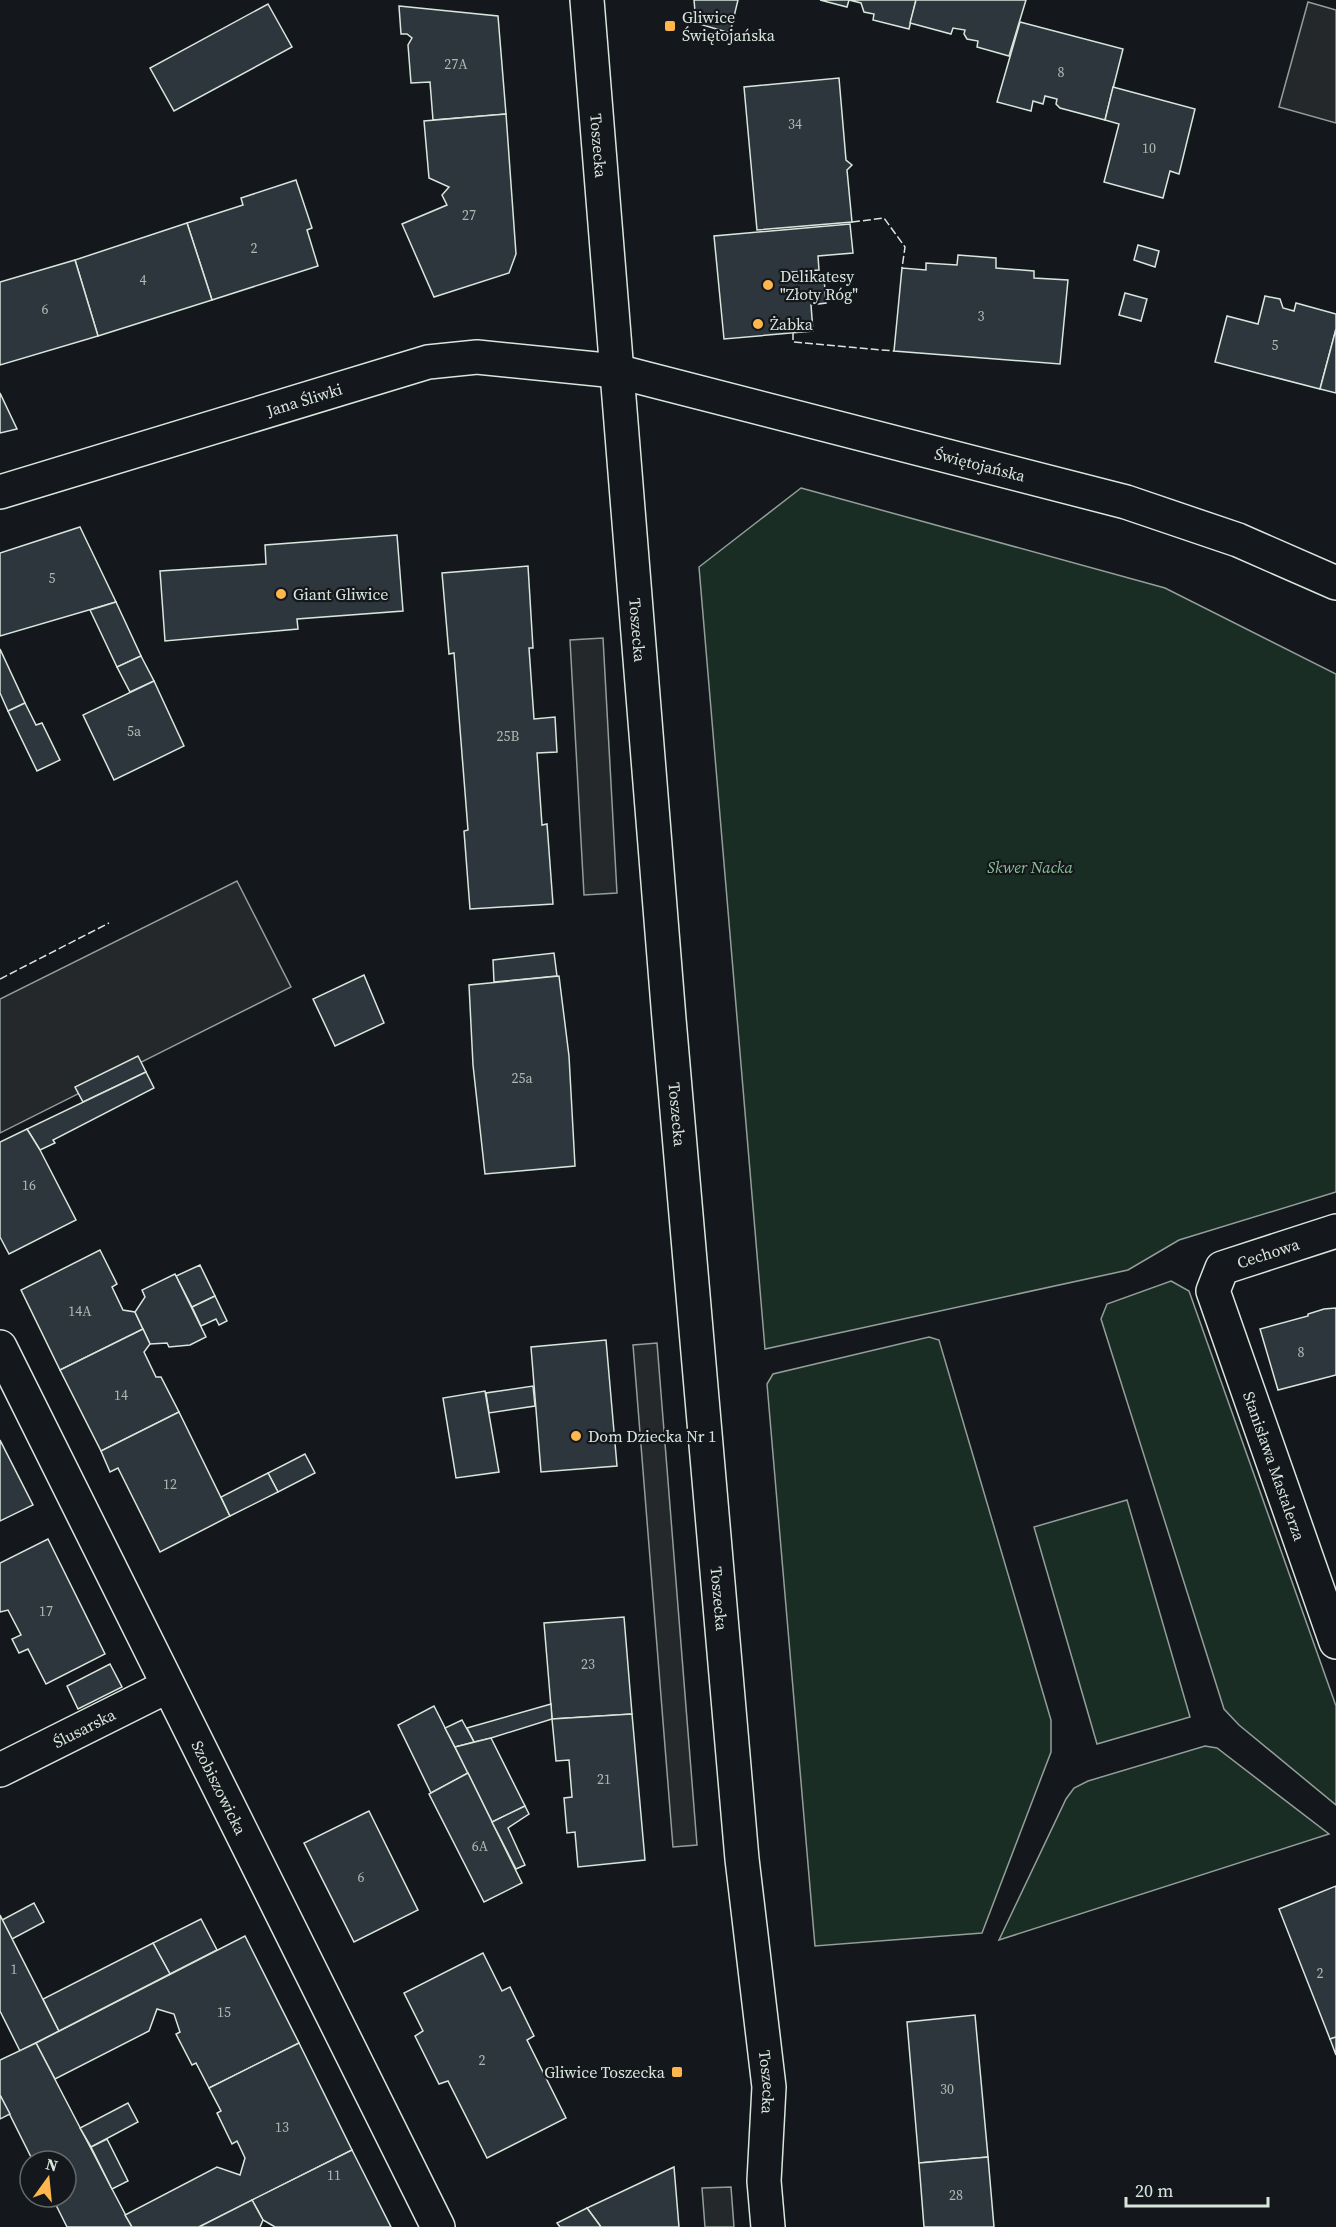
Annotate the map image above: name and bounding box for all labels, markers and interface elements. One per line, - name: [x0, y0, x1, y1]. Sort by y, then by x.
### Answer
- place label: Gliwice Świętojańska: [682, 6, 776, 46]
- marker: Gliwice Świętojańska: [663, 19, 677, 33]
- house number: 27A: [444, 54, 468, 74]
- house number: 8: [1058, 62, 1065, 82]
- street label: Toszecka: [585, 113, 612, 179]
- house number: 34: [788, 114, 802, 134]
- house number: 10: [1142, 138, 1156, 158]
- house number: 27: [462, 205, 476, 225]
- house number: 2: [251, 238, 258, 258]
- place label: Delikatesy "Złoty Róg": [780, 265, 858, 305]
- house number: 4: [140, 270, 147, 290]
- marker: Delikatesy "Złoty Róg": [761, 278, 775, 292]
- house number: 6: [42, 299, 49, 319]
- house number: 3: [978, 306, 985, 326]
- place label: Żabka: [770, 313, 814, 335]
- marker: Żabka: [751, 317, 765, 331]
- house number: 5: [1272, 335, 1279, 355]
- street label: Jana Śliwki: [263, 378, 345, 422]
- street label: Świętojańska: [932, 442, 1029, 487]
- house number: 5: [49, 568, 56, 588]
- place label: Giant Gliwice: [293, 583, 388, 605]
- marker: Giant Gliwice: [274, 587, 288, 601]
- street label: Toszecka: [624, 597, 651, 664]
- house number: 5a: [127, 721, 142, 741]
- house number: 25B: [497, 726, 520, 746]
- park label: Skwer Nacka: [987, 856, 1073, 878]
- house number: 25a: [511, 1068, 533, 1088]
- street label: Toszecka: [664, 1081, 691, 1148]
- house number: 16: [22, 1175, 36, 1195]
- street label: Cechowa: [1234, 1232, 1303, 1273]
- house number: 14A: [68, 1301, 92, 1321]
- house number: 8: [1298, 1342, 1305, 1362]
- house number: 14: [114, 1385, 128, 1405]
- street label: Stanisława Mastalerza: [1238, 1388, 1311, 1544]
- place label: Dom Dziecka Nr 1: [588, 1425, 716, 1447]
- marker: Dom Dziecka Nr 1: [569, 1429, 583, 1443]
- house number: 12: [163, 1474, 177, 1494]
- street label: Toszecka: [706, 1566, 733, 1632]
- house number: 17: [39, 1601, 53, 1621]
- house number: 23: [581, 1654, 595, 1674]
- street label: Ślusarska: [49, 1703, 120, 1753]
- street label: Szobiszowicka: [186, 1737, 252, 1839]
- house number: 21: [597, 1769, 611, 1789]
- house number: 6A: [472, 1836, 489, 1856]
- house number: 6: [358, 1867, 365, 1887]
- house number: 1: [11, 1959, 18, 1979]
- house number: 2: [1317, 1963, 1324, 1983]
- house number: 15: [217, 2002, 231, 2022]
- street label: Toszecka: [754, 2049, 780, 2115]
- house number: 2: [479, 2050, 486, 2070]
- place label: Gliwice Toszecka: [544, 2061, 666, 2083]
- marker: Gliwice Toszecka: [670, 2065, 684, 2079]
- house number: 30: [940, 2079, 954, 2099]
- house number: 13: [275, 2117, 289, 2137]
- north arrow: [18, 2149, 78, 2209]
- text: N: [43, 2152, 61, 2177]
- house number: 11: [327, 2165, 341, 2185]
- scale bar: [1126, 2170, 1268, 2208]
- text: 20 m: [1135, 2178, 1173, 2203]
- house number: 28: [949, 2185, 963, 2205]

